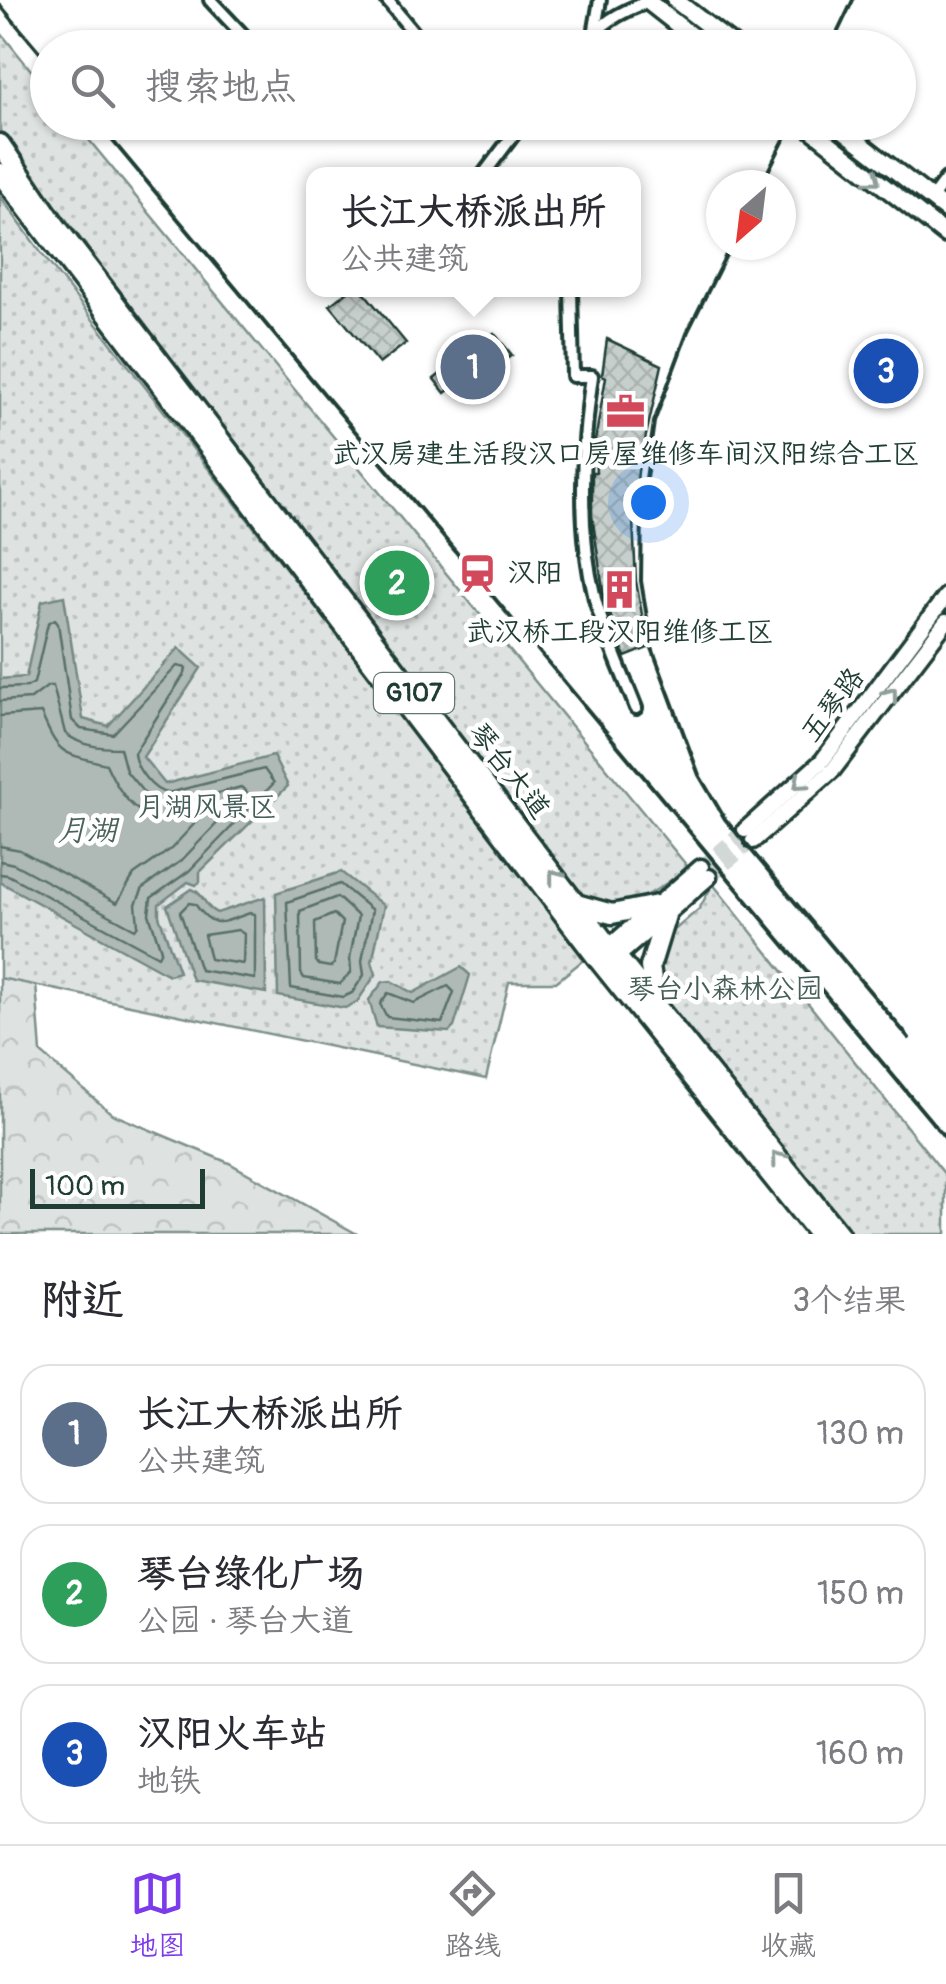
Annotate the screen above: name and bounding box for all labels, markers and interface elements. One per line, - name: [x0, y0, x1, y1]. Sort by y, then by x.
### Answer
- search box: [30, 30, 916, 140]
- icon: search: [65, 58, 120, 113]
- text: 搜索地点: [145, 63, 297, 111]
- popup: [306, 167, 641, 297]
- one-way arrow: [863, 167, 881, 185]
- north arrow: [706, 170, 796, 260]
- text: 长江大桥派出所: [340, 188, 607, 236]
- text: 公共建筑: [340, 239, 469, 279]
- pin: 1: [440, 330, 506, 404]
- pin: 3: [854, 334, 918, 408]
- office icon: 武汉房建生活段汉口房屋维修车间汉阳综合工区: [605, 391, 647, 433]
- place label: 武汉房建生活段汉口房屋维修车间汉阳综合工区: [332, 437, 920, 472]
- your location: [623, 477, 674, 528]
- pin: 2: [364, 546, 430, 620]
- station icon: 汉阳: [456, 552, 498, 594]
- place label: 汉阳: [507, 556, 563, 591]
- building icon: 武汉桥工段汉阳维修工区: [599, 569, 641, 611]
- place label: 武汉桥工段汉阳维修工区: [466, 615, 774, 650]
- street label: 五琴路: [794, 661, 872, 749]
- road number: G107: [374, 673, 454, 713]
- one-way arrow: [879, 688, 897, 706]
- street label: 琴台大道: [461, 716, 557, 826]
- one-way arrow: [793, 771, 812, 789]
- park label: 月湖风景区: [137, 790, 277, 825]
- water label: 月湖: [57, 812, 120, 849]
- one-way arrow: [549, 869, 566, 887]
- park label: 琴台小森林公园: [627, 972, 823, 1007]
- one-way arrow: [772, 1151, 790, 1169]
- scale bar: [30, 1164, 205, 1208]
- text: 100 m: [45, 1169, 125, 1204]
- text: 附近: [40, 1275, 124, 1327]
- text: 3个结果: [792, 1281, 906, 1321]
- text: 长江大桥派出所: [137, 1390, 403, 1438]
- text: 1: [68, 1414, 81, 1454]
- text: 130 m: [816, 1414, 904, 1454]
- text: 公共建筑: [137, 1441, 265, 1481]
- text: 琴台绿化广场: [137, 1550, 365, 1598]
- text: 2: [66, 1574, 83, 1614]
- text: 150 m: [817, 1574, 904, 1614]
- text: 公园 · 琴台大道: [137, 1601, 353, 1641]
- text: 汉阳火车站: [137, 1710, 327, 1758]
- text: 3: [66, 1734, 83, 1774]
- text: 160 m: [816, 1734, 904, 1774]
- text: 地铁: [137, 1761, 201, 1801]
- tab: 地图: [130, 1866, 186, 1964]
- tab: 路线: [445, 1866, 501, 1964]
- tab: 收藏: [760, 1866, 816, 1964]

